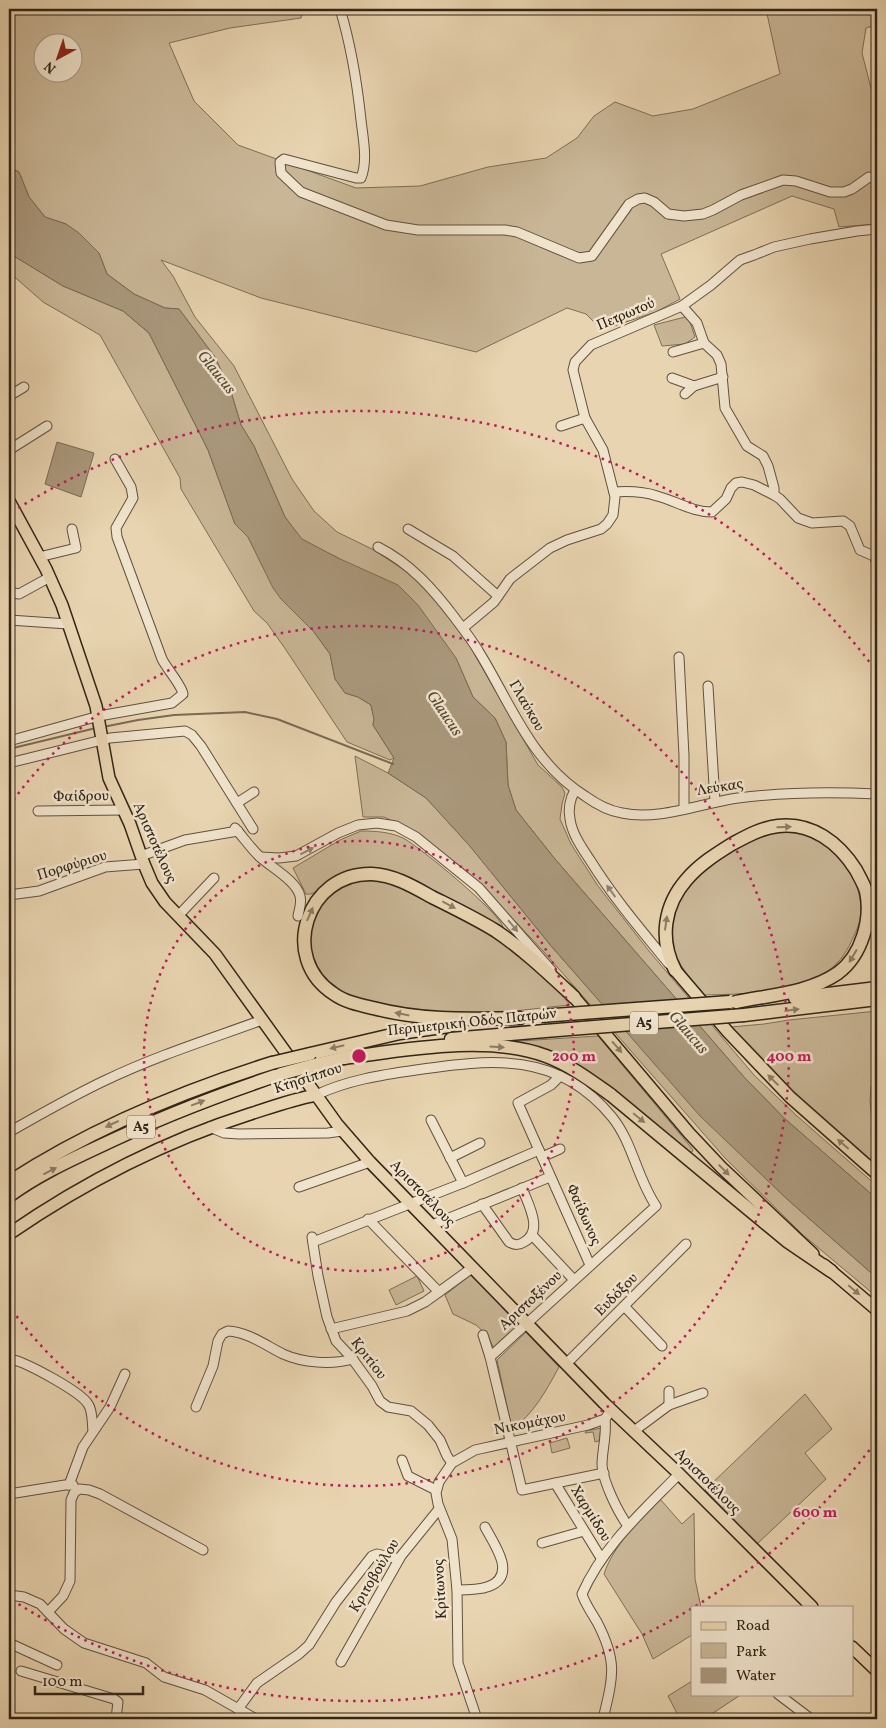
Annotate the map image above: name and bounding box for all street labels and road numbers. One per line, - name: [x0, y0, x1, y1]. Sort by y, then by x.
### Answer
- street label: Πετρωτού: [594, 293, 658, 337]
- street label: Γλαύκου: [503, 677, 549, 735]
- street label: Λεύκας: [695, 774, 745, 802]
- street label: Φαίδρου: [53, 786, 109, 808]
- street label: Αριστοτέλους: [127, 799, 181, 887]
- street label: Πορφύριου: [34, 845, 110, 887]
- street label: Περιμετρική Οδός Πατρών: [387, 1004, 557, 1042]
- road number: Α5: [630, 1011, 658, 1034]
- street label: Κτησίππου: [271, 1058, 345, 1100]
- road number: Α5: [127, 1116, 155, 1138]
- street label: Αριστοτέλους: [384, 1156, 460, 1233]
- street label: Φαίδωνος: [560, 1181, 606, 1249]
- street label: Αριστοξένου: [495, 1266, 567, 1336]
- street label: Ευδόξου: [591, 1269, 643, 1321]
- street label: Κριτίου: [345, 1334, 391, 1384]
- street label: Νικομάχου: [492, 1407, 568, 1441]
- street label: Αριστοτέλους: [669, 1444, 745, 1520]
- street label: Χαρμίδου: [565, 1482, 615, 1546]
- street label: Κριτοβούλου: [345, 1535, 405, 1617]
- street label: Κρίτωνος: [429, 1558, 453, 1620]

